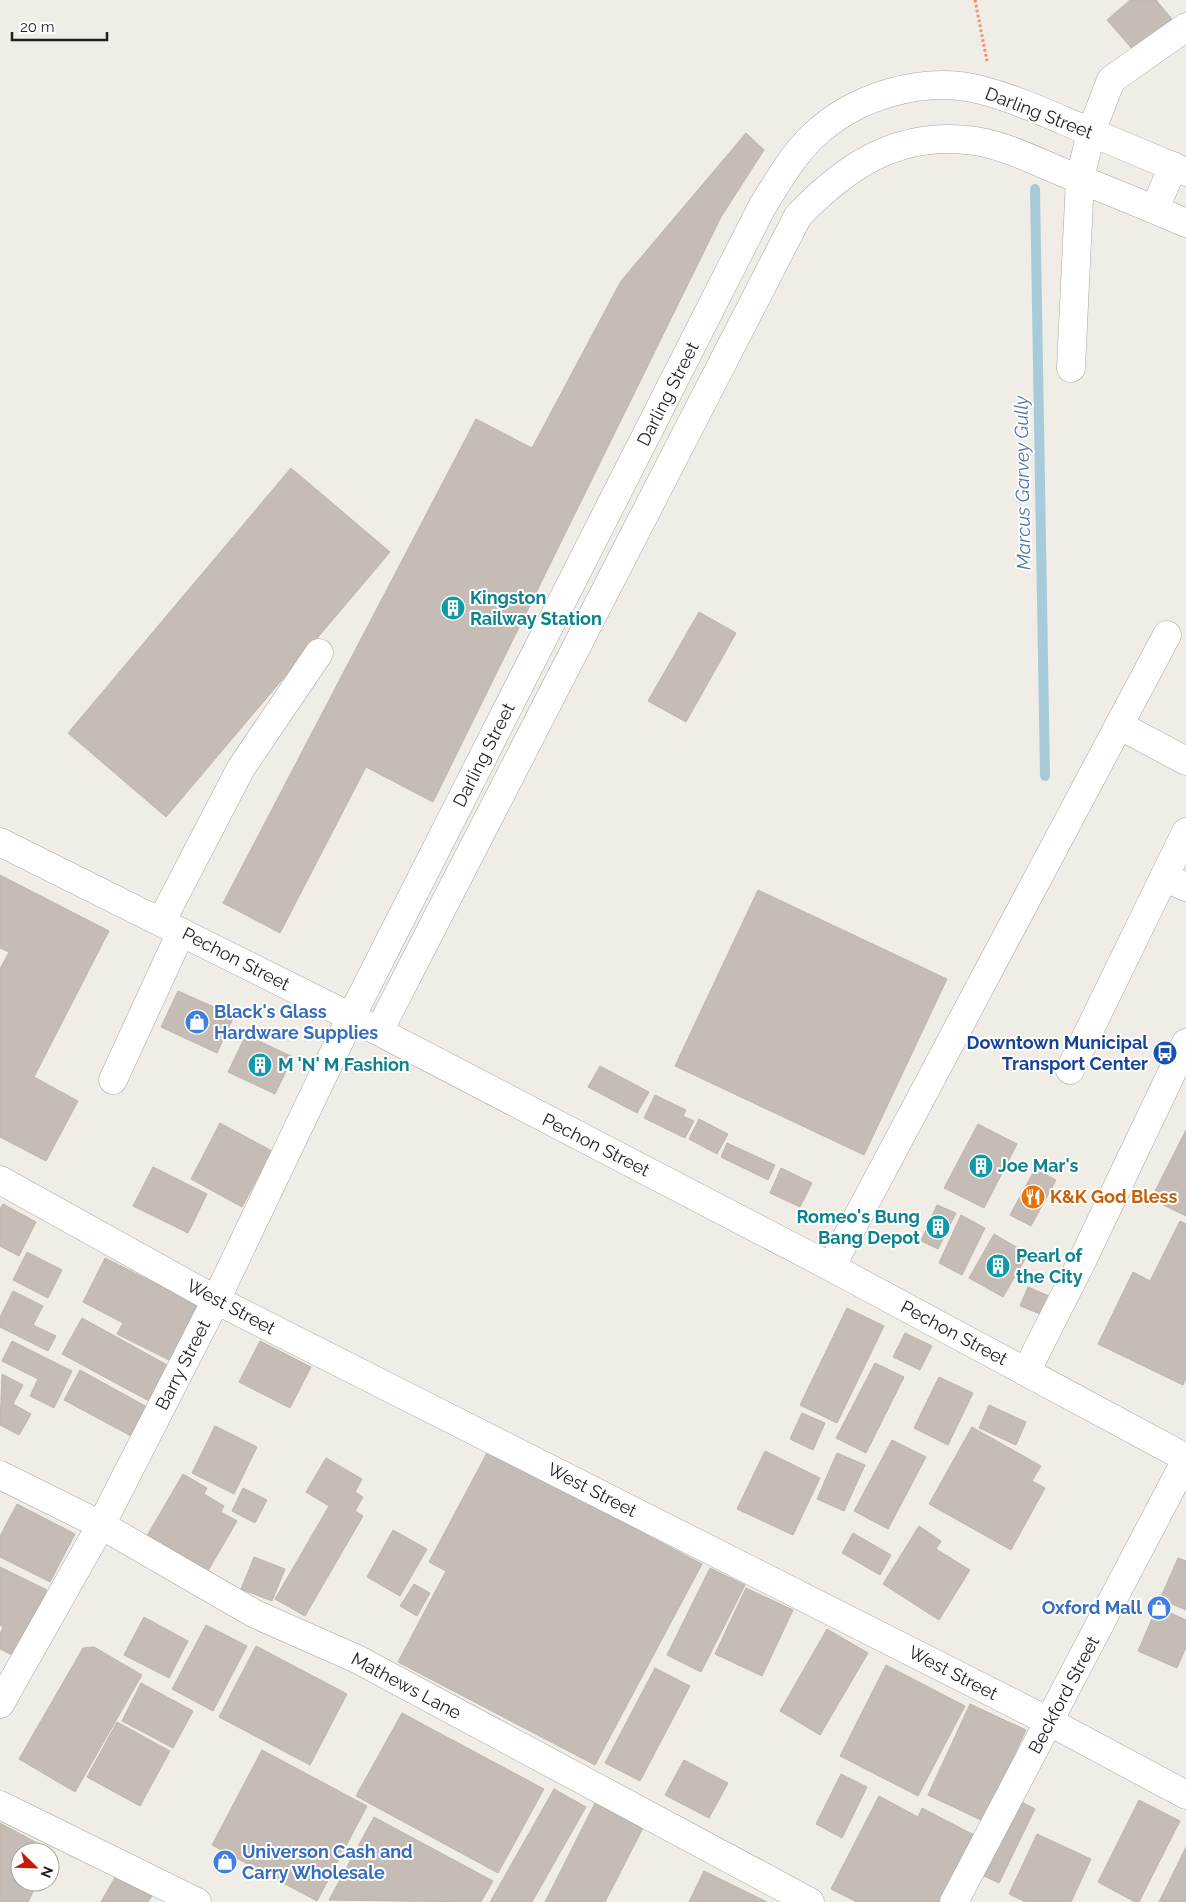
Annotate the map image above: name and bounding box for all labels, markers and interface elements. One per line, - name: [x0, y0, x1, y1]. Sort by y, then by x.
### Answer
- scale bar: [12, 10, 108, 42]
- text: 20 m: [20, 18, 55, 36]
- street label: Darling Street: [982, 82, 1096, 143]
- street label: Darling Street: [632, 338, 703, 449]
- water label: Marcus Garvey Gully: [1009, 395, 1035, 570]
- place label: Kingston Railway Station: [470, 587, 602, 629]
- building icon: Kingston Railway Station: [440, 595, 466, 621]
- street label: Darling Street: [448, 699, 519, 810]
- street label: Pechon Street: [179, 922, 293, 995]
- place label: Black's Glass Hardware Supplies: [214, 1001, 378, 1043]
- shop icon: Black's Glass Hardware Supplies: [184, 1009, 210, 1035]
- place label: Downtown Municipal Transport Center: [967, 1032, 1148, 1074]
- bus stop icon: Downtown Municipal Transport Center: [1152, 1040, 1178, 1066]
- building icon: M 'N' M Fashion: [247, 1052, 273, 1078]
- place label: M 'N' M Fashion: [278, 1054, 410, 1075]
- street label: Pechon Street: [539, 1108, 653, 1181]
- building icon: Joe Mar's: [968, 1153, 994, 1179]
- place label: Joe Mar's: [998, 1155, 1078, 1176]
- restaurant icon: K&K God Bless: [1020, 1184, 1046, 1210]
- place label: K&K God Bless: [1050, 1186, 1178, 1207]
- place label: Romeo's Bung Bang Depot: [796, 1206, 920, 1248]
- building icon: Romeo's Bung Bang Depot: [925, 1214, 951, 1240]
- place label: Pearl of the City: [1016, 1245, 1083, 1287]
- building icon: Pearl of the City: [985, 1253, 1011, 1279]
- street label: West Street: [183, 1274, 279, 1339]
- street label: Pechon Street: [897, 1296, 1011, 1369]
- street label: Barry Street: [151, 1316, 214, 1413]
- street label: West Street: [544, 1458, 640, 1521]
- shop icon: Oxford Mall: [1146, 1595, 1172, 1621]
- place label: Oxford Mall: [1042, 1597, 1142, 1618]
- street label: Beckford Street: [1024, 1632, 1103, 1757]
- street label: West Street: [905, 1641, 1001, 1704]
- street label: Mathews Lane: [348, 1648, 465, 1724]
- place label: Universon Cash and Carry Wholesale: [242, 1841, 413, 1883]
- north arrow: [10, 1842, 60, 1892]
- shop icon: Universon Cash and Carry Wholesale: [212, 1849, 238, 1875]
- text: N: [38, 1864, 56, 1880]

